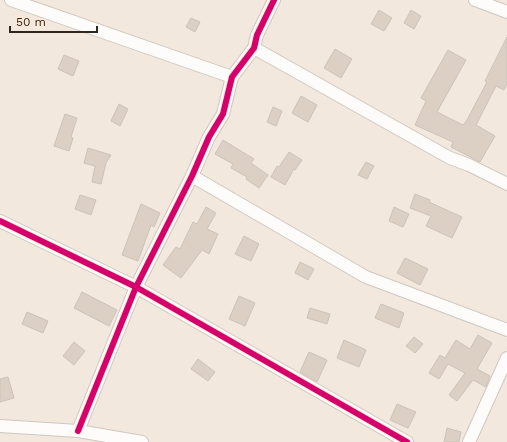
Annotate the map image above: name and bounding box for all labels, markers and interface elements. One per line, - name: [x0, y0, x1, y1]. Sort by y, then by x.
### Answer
- scale bar: [10, 8, 97, 34]
- text: 50 m: [16, 15, 46, 29]

